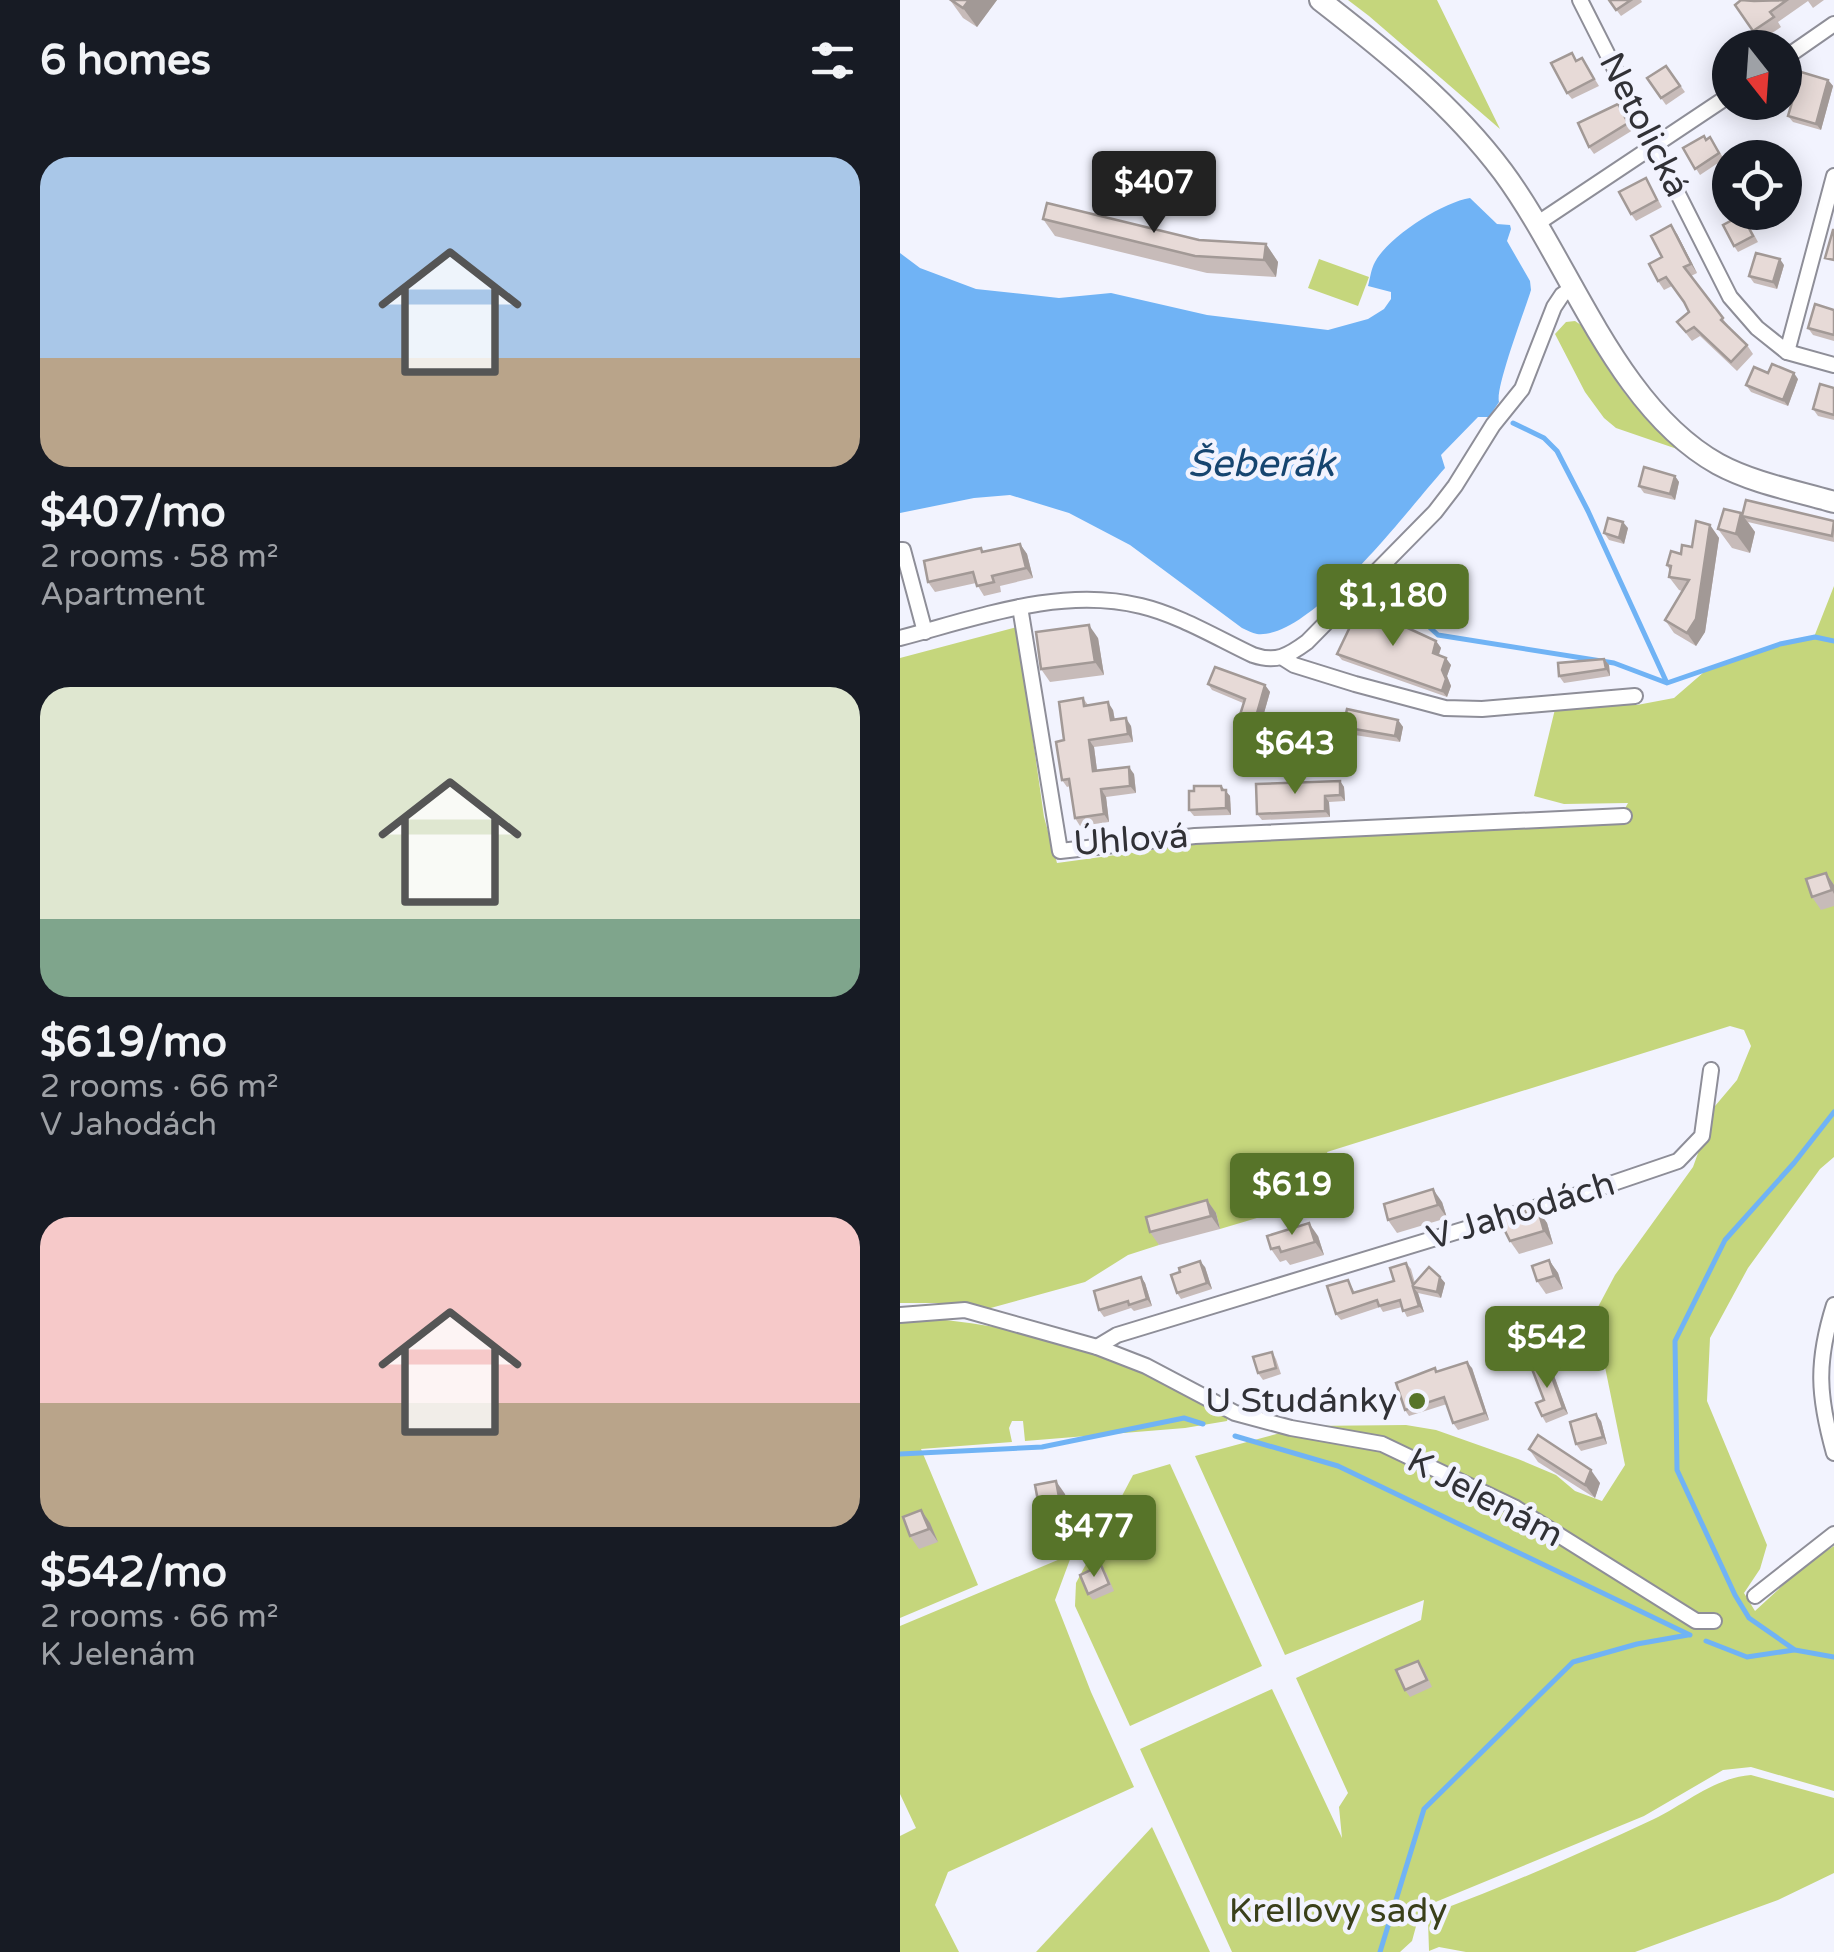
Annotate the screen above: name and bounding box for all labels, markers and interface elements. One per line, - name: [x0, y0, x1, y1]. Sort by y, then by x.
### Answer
- north arrow: [1712, 30, 1802, 120]
- map controls: [1712, 30, 1802, 230]
- icon: filters: [805, 33, 860, 88]
- text: 6 homes: [40, 35, 211, 86]
- street label: Netolická: [1590, 46, 1698, 204]
- button: locate: [1712, 140, 1802, 230]
- pin: $407: [1095, 151, 1213, 236]
- text: $407: [1114, 164, 1194, 202]
- icon: home: [360, 222, 540, 402]
- water label: Šeberák: [1187, 441, 1337, 487]
- text: $407/mo: [40, 487, 226, 538]
- text: 2 rooms · 58 m²: [40, 538, 279, 576]
- pin: $1,180: [1312, 564, 1474, 649]
- text: Apartment: [40, 576, 205, 614]
- text: $1,180: [1339, 577, 1447, 615]
- pin: $643: [1236, 712, 1354, 797]
- text: $643: [1255, 725, 1335, 763]
- icon: home: [360, 752, 540, 932]
- street label: Úhlová: [1072, 815, 1190, 865]
- text: $619/mo: [40, 1017, 227, 1068]
- text: 2 rooms · 66 m²: [40, 1068, 279, 1106]
- text: V Jahodách: [40, 1106, 217, 1144]
- pin: $619: [1233, 1153, 1351, 1238]
- street label: V Jahodách: [1422, 1163, 1620, 1259]
- text: $619: [1252, 1166, 1332, 1204]
- icon: home: [360, 1282, 540, 1462]
- pin: $542: [1488, 1306, 1606, 1391]
- text: $542: [1507, 1319, 1587, 1357]
- place label: U Studánky: [1205, 1380, 1397, 1422]
- marker: U Studánky: [1406, 1390, 1428, 1412]
- street label: K Jelenám: [1400, 1439, 1570, 1557]
- pin: $477: [1035, 1495, 1153, 1580]
- text: $477: [1054, 1508, 1134, 1546]
- text: $542/mo: [40, 1547, 227, 1598]
- text: 2 rooms · 66 m²: [40, 1598, 279, 1636]
- text: K Jelenám: [40, 1636, 196, 1674]
- park label: Krellovy sady: [1229, 1890, 1447, 1932]

